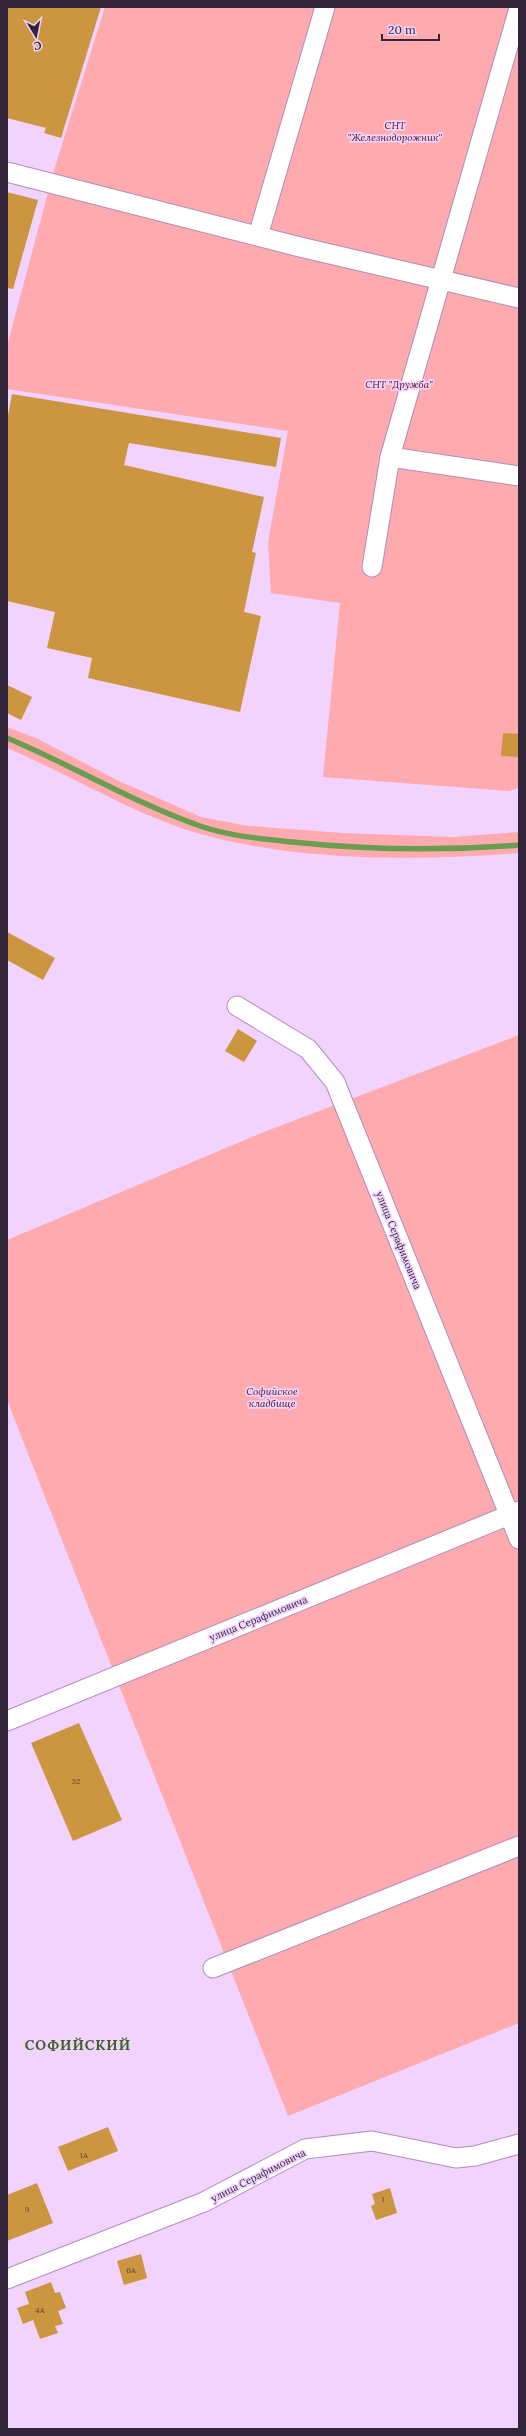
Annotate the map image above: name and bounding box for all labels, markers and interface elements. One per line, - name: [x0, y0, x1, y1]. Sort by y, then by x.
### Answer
- north arrow: [16, 16, 56, 56]
- scale bar: [382, 16, 439, 42]
- text: 20 m: [388, 22, 416, 37]
- text: С: [32, 38, 43, 53]
- park label: СНТ "Железнодорожник": [348, 119, 443, 144]
- park label: СНТ "Дружба": [365, 378, 433, 391]
- street label: улица Серафимовича: [373, 1189, 424, 1291]
- park label: Софийское кладбище: [246, 1385, 298, 1410]
- street label: улица Серафимовича: [207, 1593, 309, 1644]
- house number: 32: [72, 1776, 80, 1786]
- district label: СОФИЙСКИЙ: [25, 2036, 131, 2054]
- street label: улица Серафимовича: [209, 2146, 308, 2205]
- house number: 1А: [80, 2150, 89, 2160]
- house number: 1: [382, 2194, 385, 2204]
- house number: 9: [25, 2204, 30, 2214]
- house number: 6А: [126, 2265, 137, 2275]
- house number: 4А: [35, 2305, 46, 2315]

